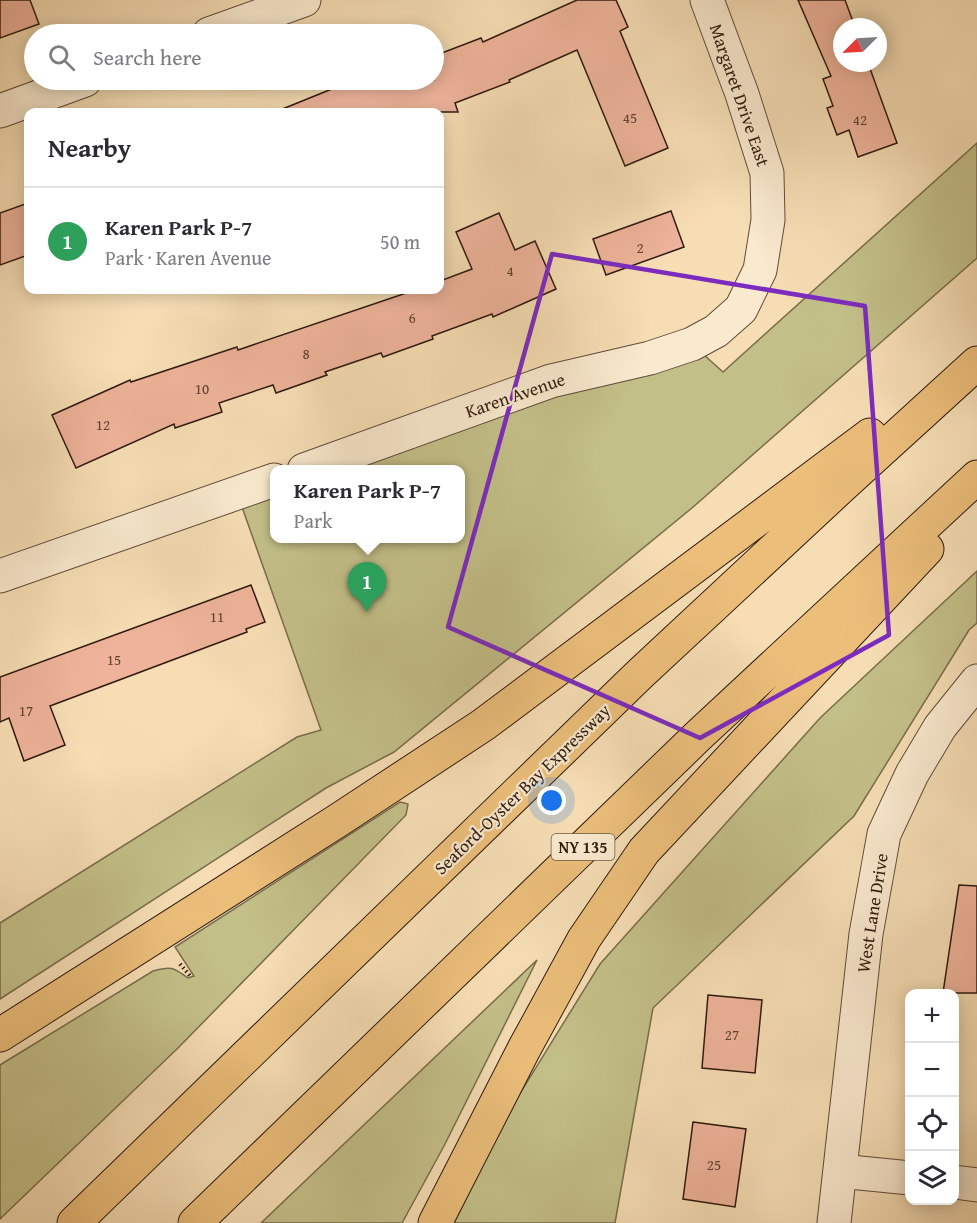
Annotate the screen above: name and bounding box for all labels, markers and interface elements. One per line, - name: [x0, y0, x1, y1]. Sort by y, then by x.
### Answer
- north arrow: [833, 18, 887, 72]
- street label: Margaret Drive East: [703, 20, 777, 171]
- search box: [24, 24, 444, 90]
- icon: search: [45, 41, 78, 74]
- text: Search here: [93, 41, 202, 73]
- house number: 45: [623, 107, 637, 128]
- house number: 42: [853, 109, 867, 130]
- text: Nearby: [48, 128, 131, 167]
- text: Karen Park P-7: [105, 211, 252, 243]
- text: 1: [62, 227, 73, 256]
- text: 50 m: [380, 227, 420, 256]
- house number: 2: [636, 237, 644, 258]
- text: Park · Karen Avenue: [105, 243, 271, 272]
- house number: 4: [506, 260, 514, 281]
- house number: 6: [408, 307, 416, 328]
- house number: 8: [302, 343, 310, 364]
- street label: Karen Avenue: [461, 365, 569, 425]
- house number: 10: [195, 378, 209, 399]
- house number: 12: [96, 414, 110, 435]
- popup: [270, 465, 465, 543]
- text: Karen Park P-7: [294, 474, 441, 506]
- text: Park: [294, 506, 332, 535]
- pin: 1: [348, 562, 386, 612]
- house number: 11: [210, 606, 224, 627]
- house number: 15: [107, 649, 121, 670]
- street label: Seaford-Oyster Bay Expressway: [428, 697, 616, 881]
- house number: 17: [19, 700, 33, 721]
- your location: [537, 786, 566, 815]
- road number: NY 135: [552, 834, 614, 860]
- street label: West Lane Drive: [849, 851, 895, 975]
- map controls: [905, 989, 959, 1205]
- button: +: [905, 989, 959, 1043]
- house number: 27: [725, 1024, 739, 1045]
- button: −: [905, 1043, 959, 1097]
- button: locate: [905, 1097, 959, 1151]
- button: layers: [905, 1151, 959, 1205]
- house number: 25: [707, 1154, 721, 1175]

